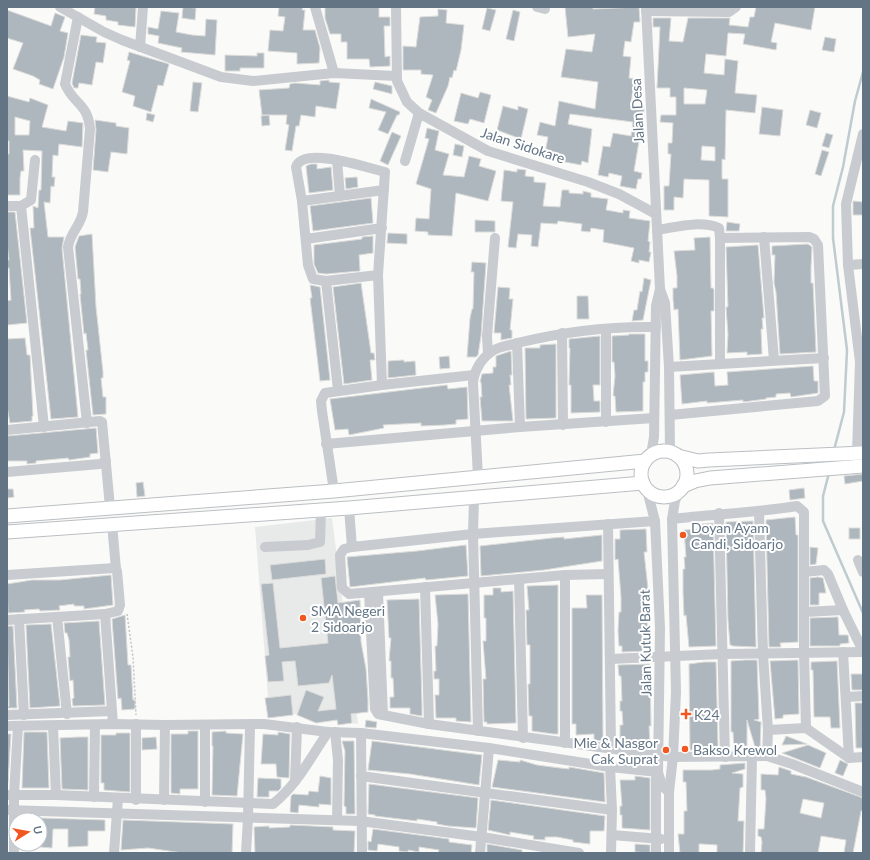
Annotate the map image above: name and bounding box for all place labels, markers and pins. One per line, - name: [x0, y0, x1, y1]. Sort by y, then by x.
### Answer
- place label: Doyan Ayam Candi, Sidoarjo: [691, 519, 783, 552]
- marker: Doyan Ayam Candi, Sidoarjo: [678, 530, 688, 540]
- place label: SMA Negeri 2 Sidoarjo: [311, 602, 385, 635]
- marker: SMA Negeri 2 Sidoarjo: [298, 613, 308, 623]
- place label: K24: [694, 706, 720, 723]
- marker: K24: [681, 709, 691, 719]
- place label: Mie & Nasgor Cak Suprat: [574, 734, 658, 767]
- place label: Bakso Krewol: [693, 741, 777, 758]
- marker: Bakso Krewol: [680, 744, 690, 754]
- marker: Mie & Nasgor Cak Suprat: [661, 745, 671, 755]

